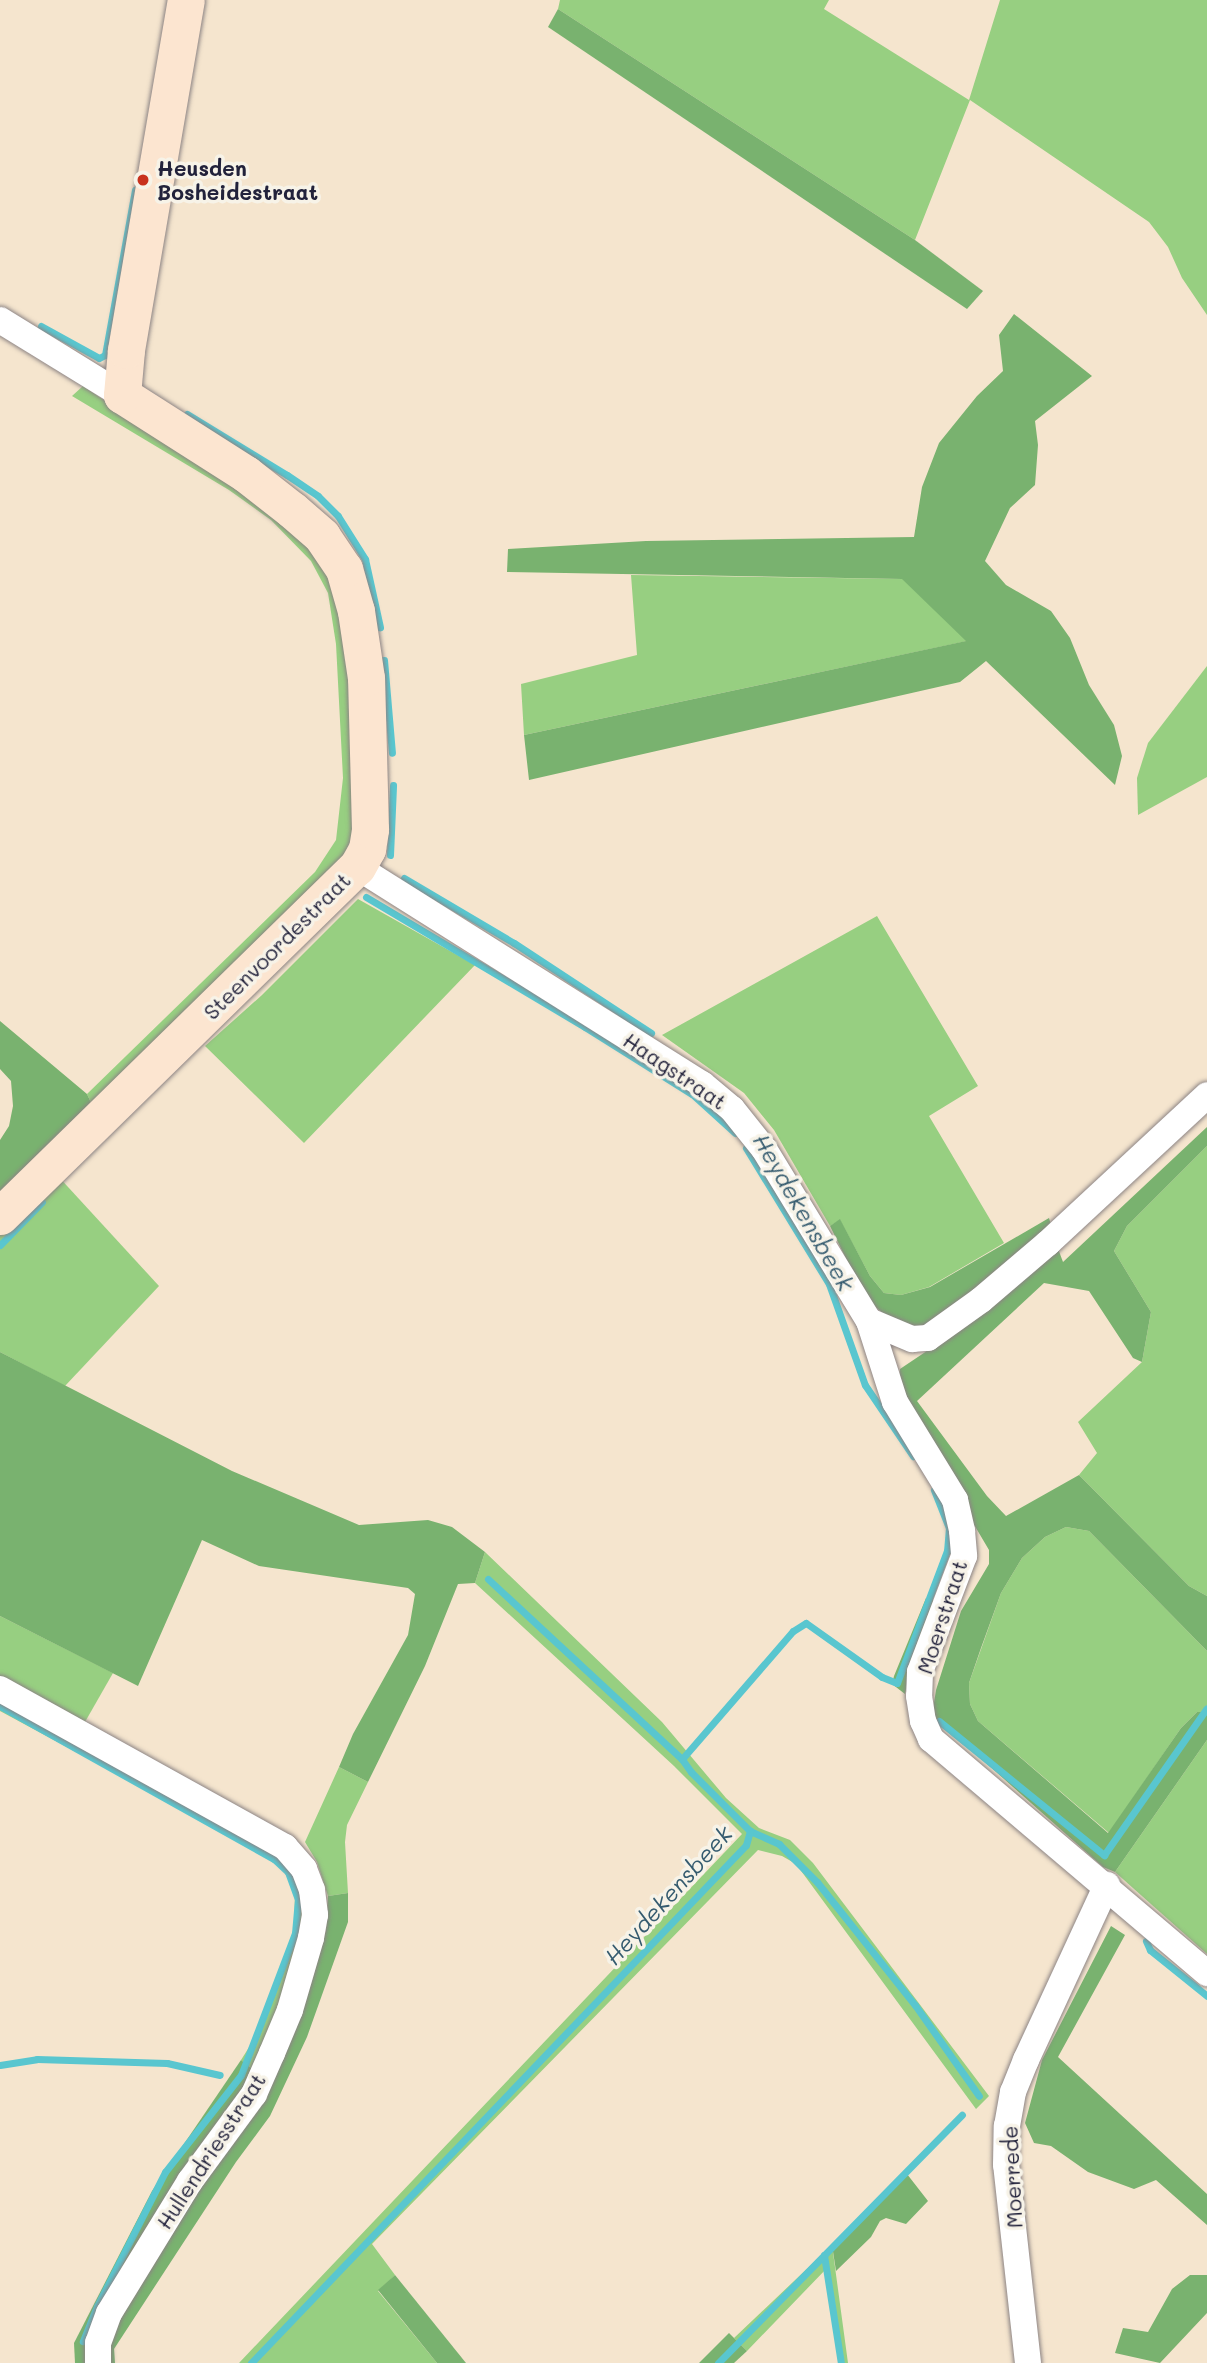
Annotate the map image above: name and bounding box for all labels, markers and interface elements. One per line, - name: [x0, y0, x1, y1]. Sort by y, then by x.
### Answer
- place label: Heusden Bosheidestraat: [157, 155, 318, 205]
- marker: Heusden Bosheidestraat: [135, 172, 151, 188]
- street label: Steenvoordestraat: [198, 867, 356, 1025]
- street label: Haagstraat: [619, 1027, 731, 1115]
- water label: Heydekensbeek: [748, 1128, 860, 1296]
- street label: Moerstraat: [912, 1557, 972, 1677]
- water label: Heydekensbeek: [598, 1820, 738, 1970]
- street label: Hullendriesstraat: [151, 2068, 271, 2234]
- street label: Moerrede: [997, 2125, 1027, 2229]

